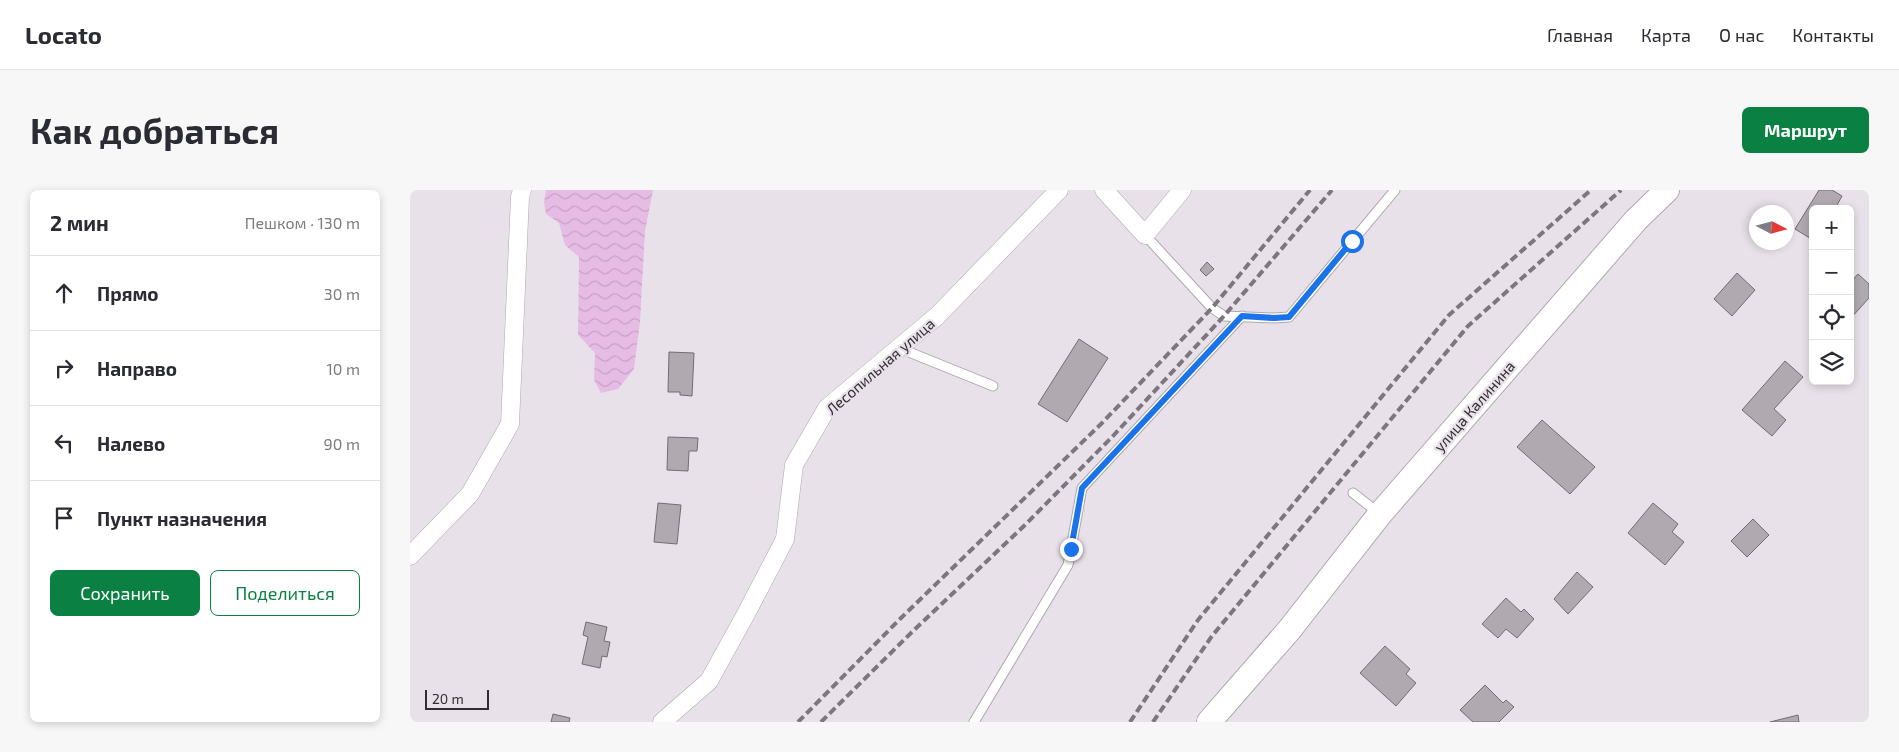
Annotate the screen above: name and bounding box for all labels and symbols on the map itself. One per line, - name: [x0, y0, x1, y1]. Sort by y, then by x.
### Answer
- north arrow: [1749, 205, 1794, 250]
- route start: [1341, 230, 1364, 253]
- street label: Лесопильная улица: [822, 314, 939, 419]
- street label: улица Калинина: [1430, 357, 1519, 456]
- route end: [1060, 538, 1083, 561]
- scale bar: [425, 687, 489, 710]

